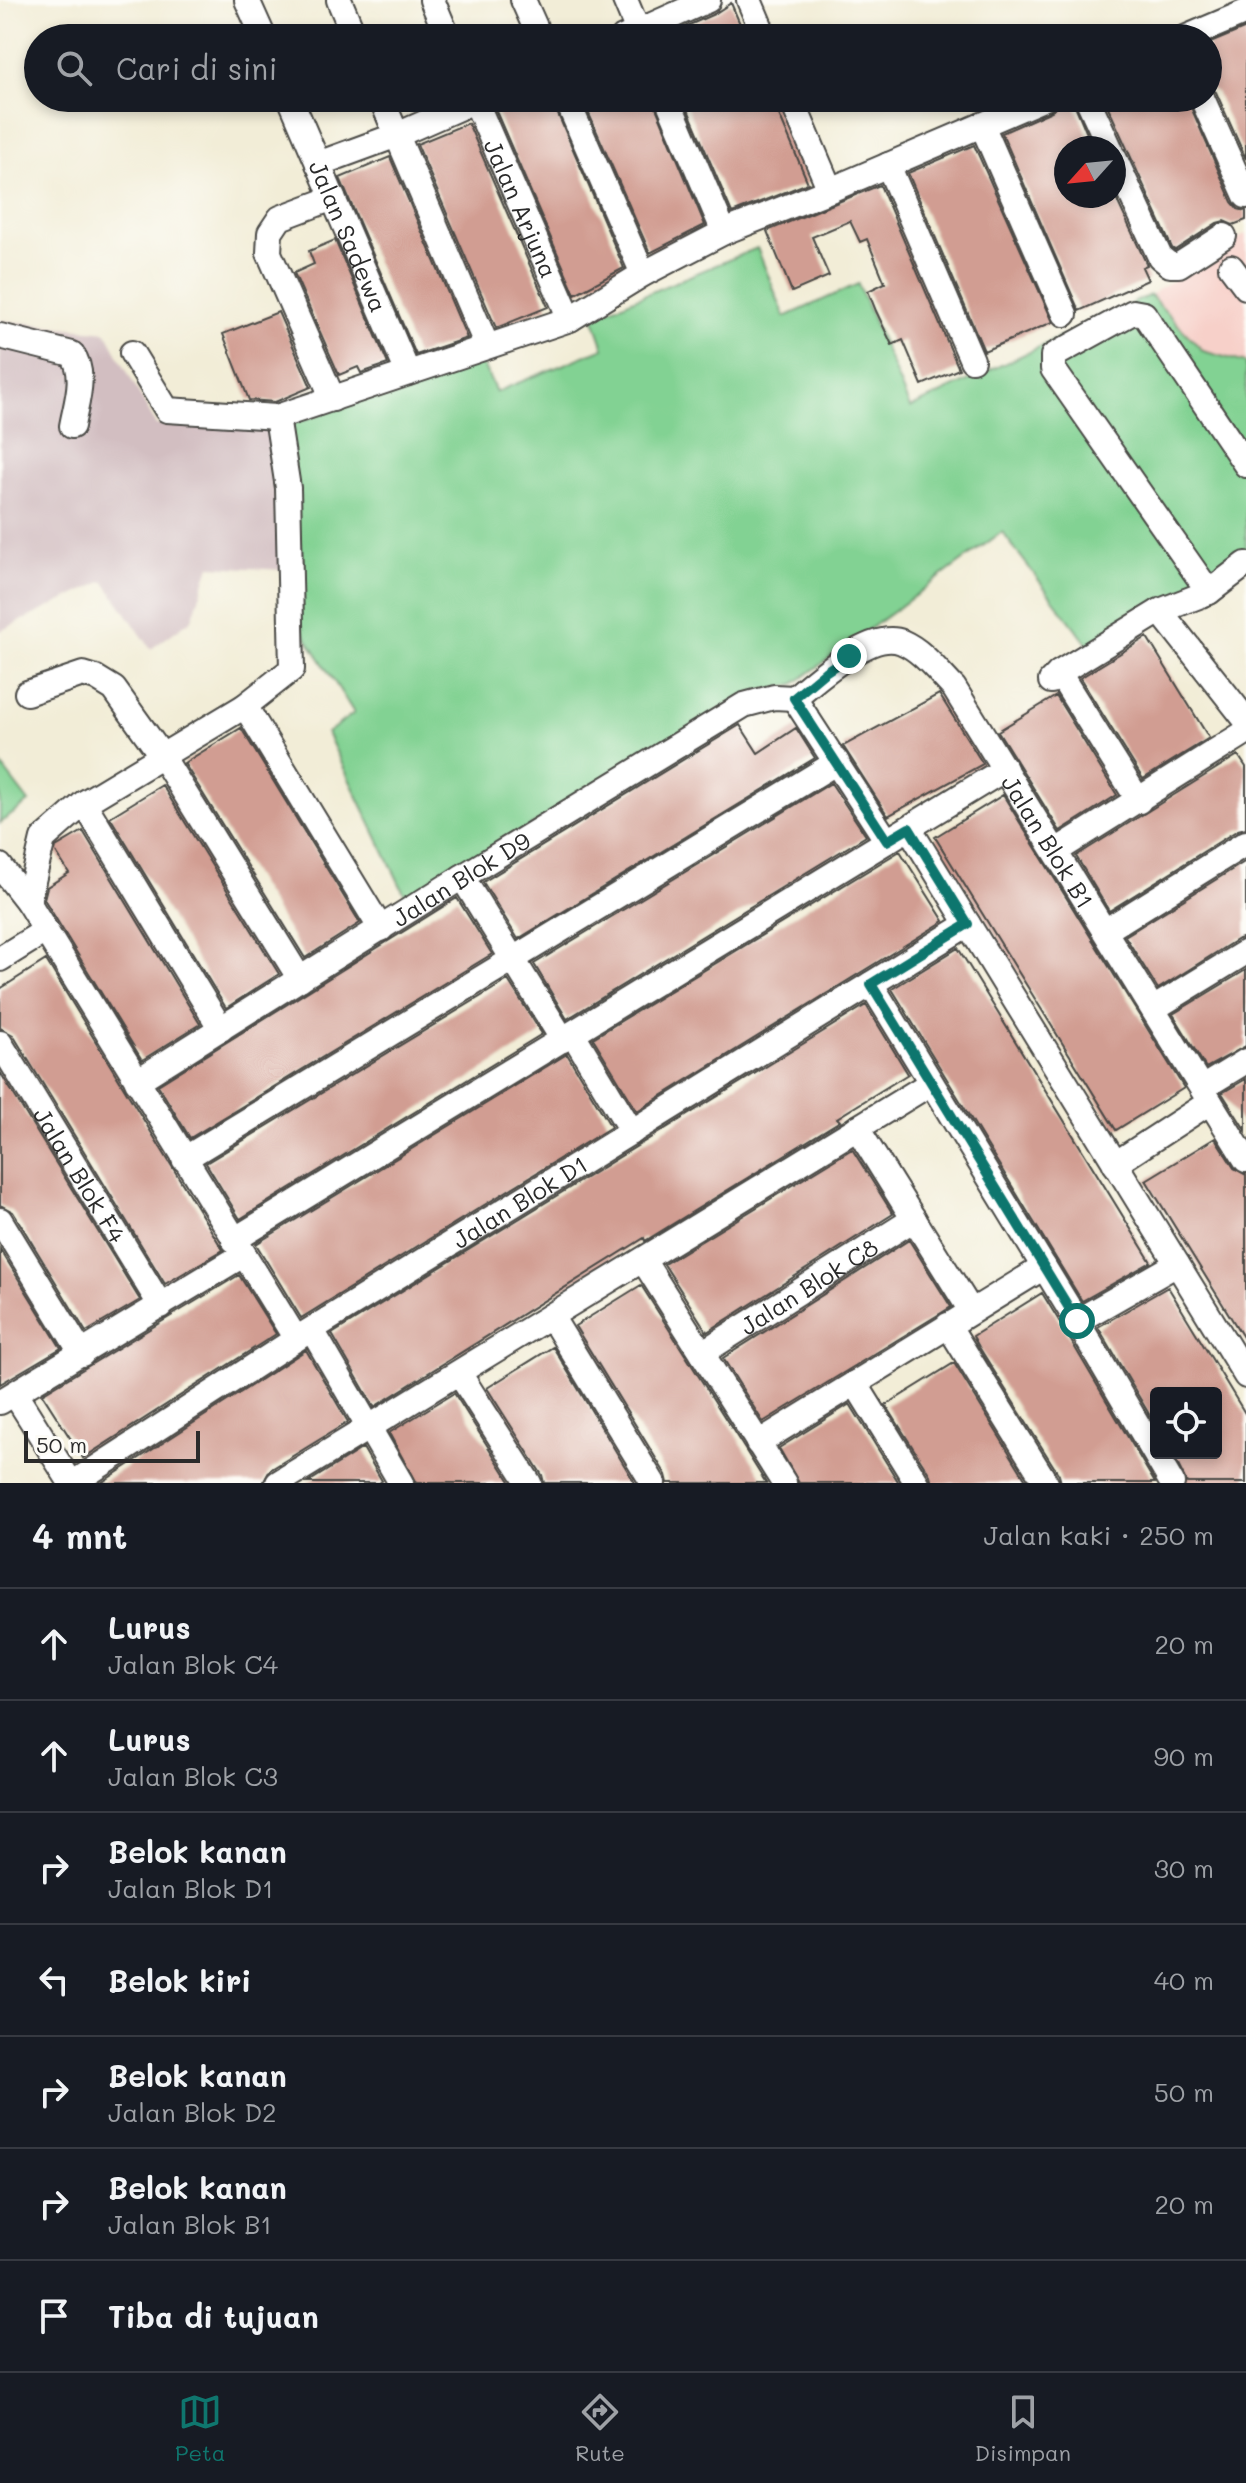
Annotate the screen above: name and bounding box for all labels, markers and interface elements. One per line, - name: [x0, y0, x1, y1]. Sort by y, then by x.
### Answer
- search box: [24, 24, 1222, 112]
- icon: search: [52, 46, 96, 90]
- text: Cari di sini: [116, 48, 277, 88]
- street label: Jalan Arjuna: [478, 134, 566, 282]
- north arrow: [1054, 136, 1126, 208]
- street label: Jalan Sadewa: [303, 155, 395, 317]
- route end: [831, 638, 867, 674]
- street label: Jalan Blok B1: [996, 769, 1102, 914]
- street label: Jalan Blok D9: [386, 824, 535, 933]
- street label: Jalan Blok F4: [27, 1101, 134, 1248]
- street label: Jalan Blok D1: [446, 1148, 593, 1254]
- street label: Jalan Blok C8: [734, 1231, 883, 1341]
- route start: [1059, 1303, 1095, 1339]
- map controls: [1150, 1387, 1222, 1459]
- button: locate: [1150, 1387, 1222, 1459]
- scale bar: [24, 1427, 200, 1463]
- text: 50 m: [36, 1430, 87, 1459]
- text: 4 mnt: [32, 1513, 127, 1558]
- text: Jalan kaki · 250 m: [984, 1518, 1214, 1552]
- text: Lurus: [108, 1607, 191, 1647]
- icon: ahead: [32, 1622, 76, 1666]
- text: 20 m: [1154, 1627, 1214, 1661]
- text: Jalan Blok C4: [108, 1647, 278, 1681]
- text: Lurus: [108, 1719, 191, 1759]
- icon: ahead: [32, 1734, 76, 1778]
- text: 90 m: [1154, 1739, 1214, 1773]
- text: Jalan Blok C3: [108, 1759, 278, 1793]
- text: Belok kanan: [108, 1831, 287, 1871]
- icon: right: [32, 1846, 76, 1890]
- text: 30 m: [1154, 1851, 1214, 1885]
- text: Jalan Blok D1: [108, 1871, 274, 1905]
- icon: left: [32, 1958, 76, 2002]
- text: Belok kiri: [108, 1960, 251, 2000]
- text: 40 m: [1154, 1963, 1214, 1997]
- text: Belok kanan: [108, 2055, 287, 2095]
- icon: right: [32, 2070, 76, 2114]
- text: 50 m: [1154, 2075, 1214, 2109]
- text: Jalan Blok D2: [108, 2095, 276, 2129]
- text: Belok kanan: [108, 2167, 287, 2207]
- icon: right: [32, 2182, 76, 2226]
- text: 20 m: [1154, 2187, 1214, 2221]
- text: Jalan Blok B1: [108, 2207, 272, 2241]
- icon: arrive: [32, 2294, 76, 2338]
- text: Tiba di tujuan: [108, 2296, 319, 2336]
- tab: Peta: [175, 2390, 225, 2467]
- tab: Rute: [575, 2390, 625, 2467]
- tab: Disimpan: [975, 2390, 1071, 2467]

